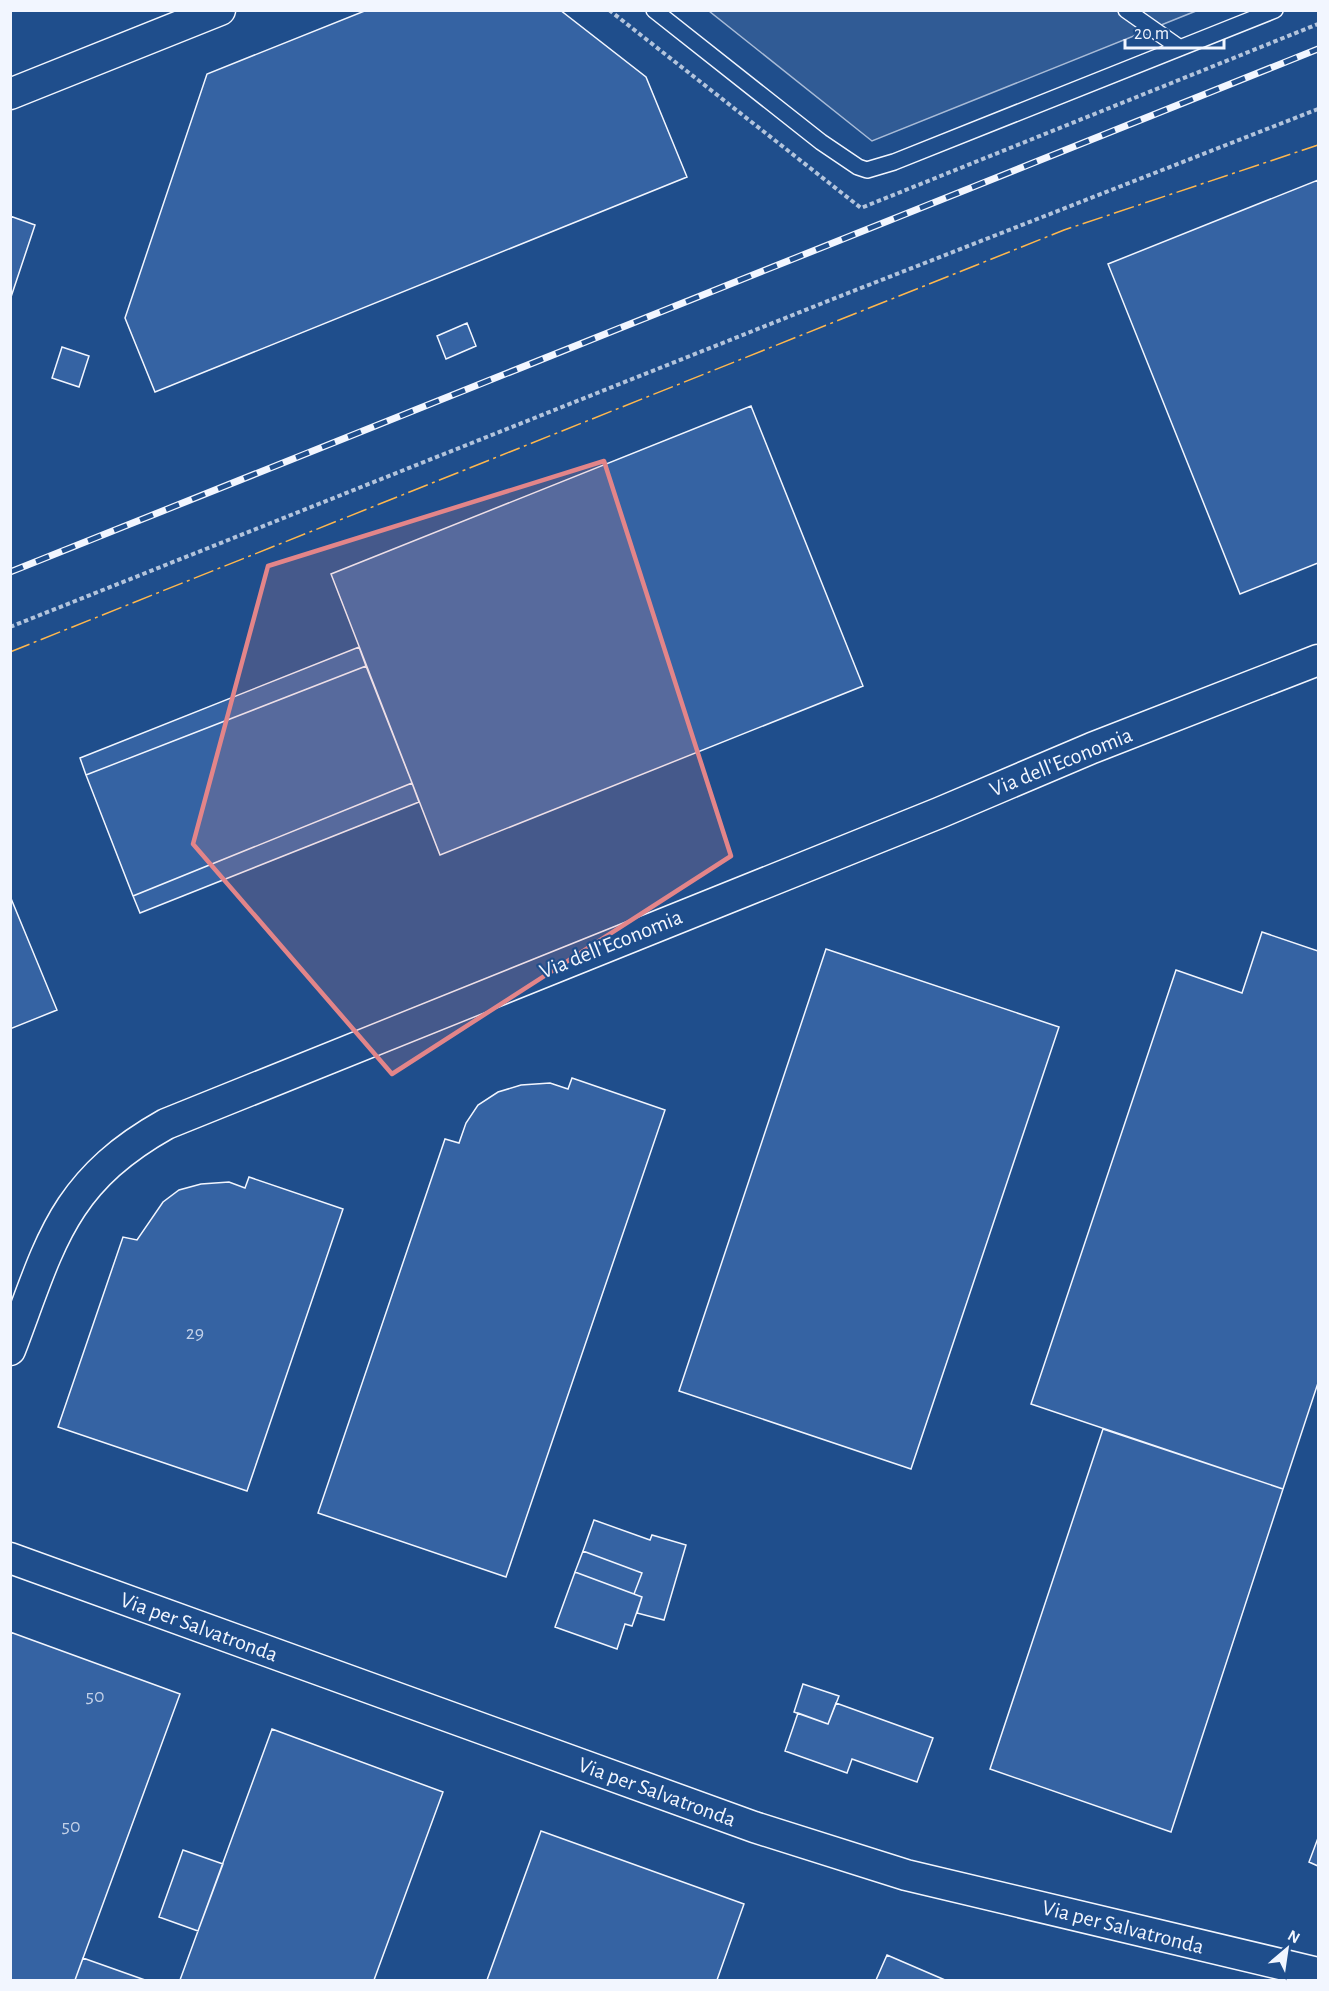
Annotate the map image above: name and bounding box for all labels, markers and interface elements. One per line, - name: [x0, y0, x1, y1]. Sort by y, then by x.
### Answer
- scale bar: [1125, 12, 1224, 50]
- text: 20 m: [1134, 25, 1169, 43]
- street label: Via dell'Economia: [987, 723, 1135, 801]
- street label: Via dell'Economia: [537, 905, 685, 983]
- house number: 29: [186, 1323, 204, 1343]
- street label: Via per Salvatronda: [117, 1588, 281, 1666]
- house number: 50: [86, 1686, 104, 1706]
- street label: Via per Salvatronda: [575, 1753, 739, 1831]
- house number: 50: [62, 1816, 80, 1836]
- street label: Via per Salvatronda: [1040, 1896, 1206, 1958]
- north arrow: [1257, 1919, 1317, 1979]
- text: N: [1285, 1927, 1303, 1946]

